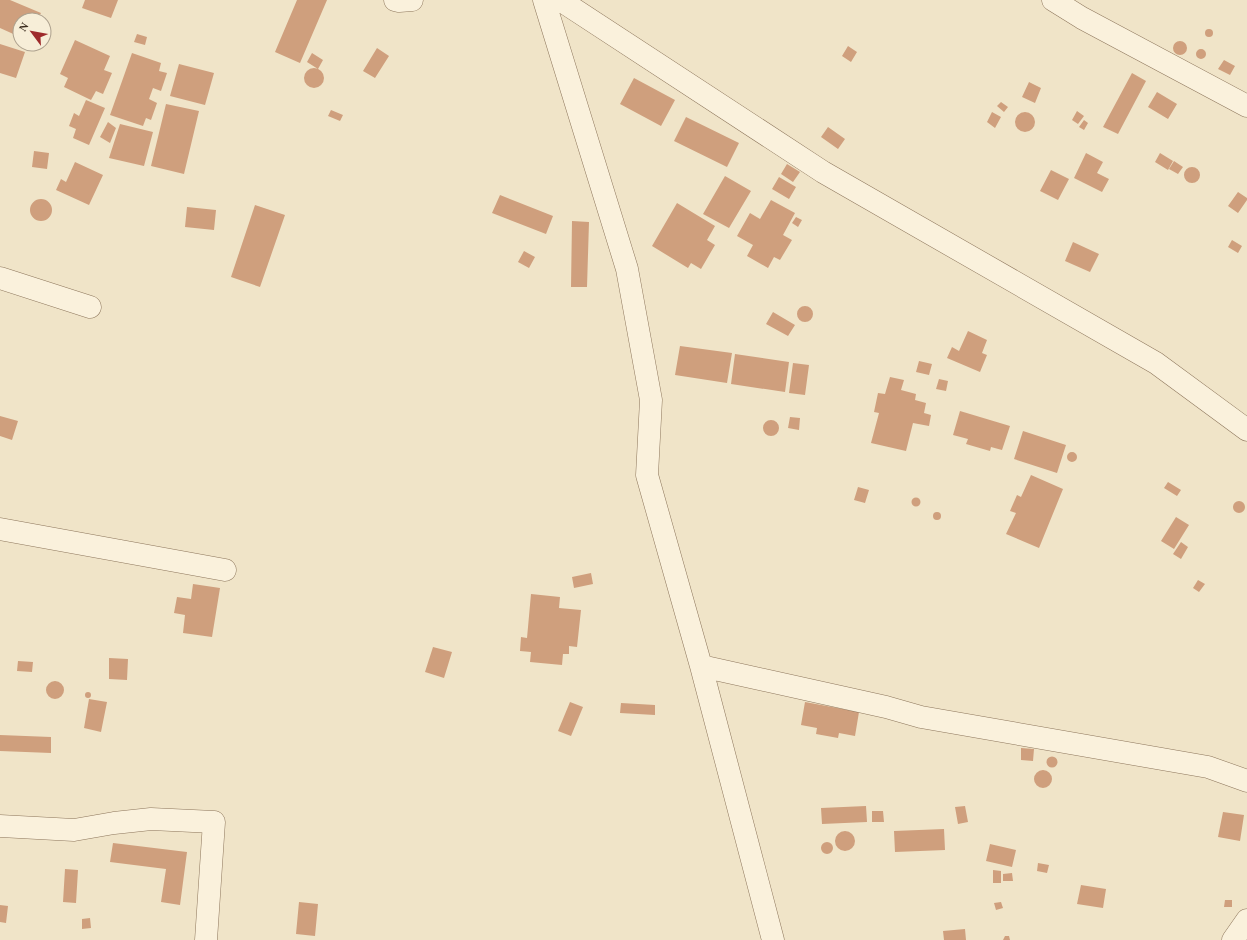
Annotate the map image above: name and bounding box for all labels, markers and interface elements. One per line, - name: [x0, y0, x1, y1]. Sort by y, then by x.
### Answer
- north arrow: [12, 12, 52, 52]
- text: N: [16, 20, 31, 33]

